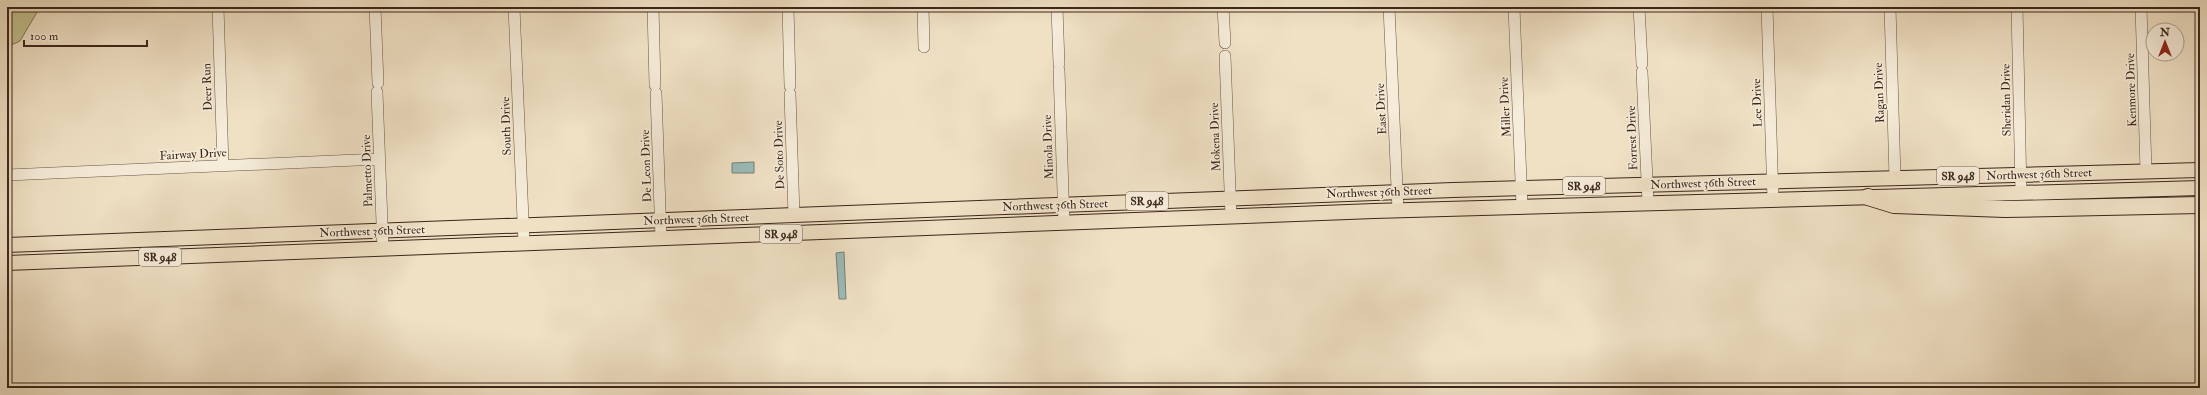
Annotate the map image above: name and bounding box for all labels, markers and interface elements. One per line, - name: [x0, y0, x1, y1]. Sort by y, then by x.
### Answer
- scale bar: [24, 22, 147, 48]
- north arrow: [2145, 22, 2185, 62]
- text: N: [2159, 26, 2171, 39]
- text: 100 m: [30, 29, 59, 44]
- street label: Kenmore Drive: [2123, 53, 2140, 127]
- street label: Ragan Drive: [1871, 62, 1888, 124]
- street label: Deer Run: [199, 63, 216, 111]
- street label: Sheridan Drive: [1998, 64, 2015, 136]
- street label: Miller Drive: [1496, 76, 1515, 138]
- street label: Lee Drive: [1749, 78, 1766, 128]
- street label: East Drive: [1373, 83, 1390, 135]
- street label: South Drive: [498, 96, 515, 156]
- street label: Mokena Drive: [1207, 102, 1224, 172]
- street label: Forrest Drive: [1624, 105, 1641, 171]
- street label: Minola Drive: [1040, 114, 1057, 180]
- street label: De Soto Drive: [771, 120, 788, 190]
- street label: De Leon Drive: [638, 129, 655, 203]
- street label: Palmetto Drive: [359, 134, 376, 207]
- street label: Fairway Drive: [159, 145, 227, 164]
- street label: Northwest 36th Street: [1986, 165, 2092, 184]
- road number: SR 948: [1937, 167, 1979, 185]
- street label: Northwest 36th Street: [1650, 174, 1756, 193]
- road number: SR 948: [1563, 177, 1605, 195]
- street label: Northwest 36th Street: [1326, 183, 1432, 202]
- road number: SR 948: [1126, 192, 1168, 210]
- street label: Northwest 36th Street: [1002, 196, 1108, 215]
- street label: Northwest 36th Street: [643, 210, 749, 229]
- street label: Northwest 36th Street: [319, 222, 425, 241]
- road number: SR 948: [760, 225, 802, 243]
- road number: SR 948: [139, 248, 181, 266]

